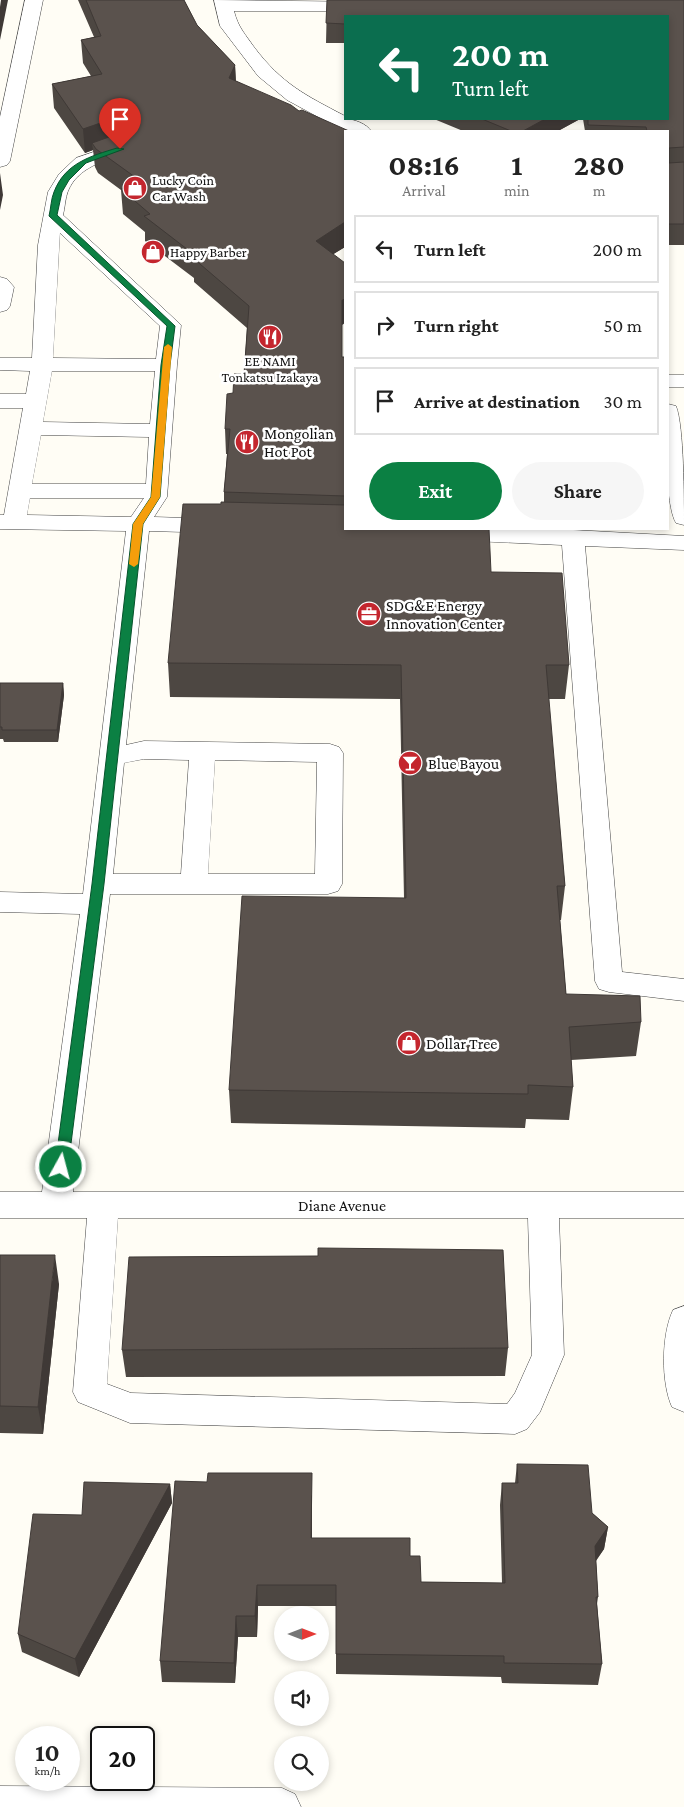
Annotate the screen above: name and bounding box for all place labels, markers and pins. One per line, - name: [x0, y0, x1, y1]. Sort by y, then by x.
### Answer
- pin: [99, 98, 141, 149]
- place label: Lucky Coin Car Wash: [152, 172, 214, 204]
- shop icon: Lucky Coin Car Wash: [122, 175, 148, 201]
- shop icon: Happy Barber: [140, 239, 166, 265]
- place label: Happy Barber: [170, 244, 247, 260]
- restaurant icon: EE NAMI Tonkatsu Izakaya: [257, 324, 283, 350]
- place label: EE NAMI Tonkatsu Izakaya: [221, 353, 319, 385]
- place label: Mongolian Hot Pot: [264, 425, 334, 460]
- restaurant icon: Mongolian Hot Pot: [234, 429, 260, 455]
- place label: SDG&E Energy Innovation Center: [386, 597, 503, 632]
- office icon: SDG&E Energy Innovation Center: [356, 601, 382, 627]
- bar icon: Blue Bayou: [397, 750, 423, 776]
- place label: Blue Bayou: [428, 755, 500, 773]
- shop icon: Dollar Tree: [396, 1030, 422, 1056]
- place label: Dollar Tree: [426, 1035, 497, 1052]

